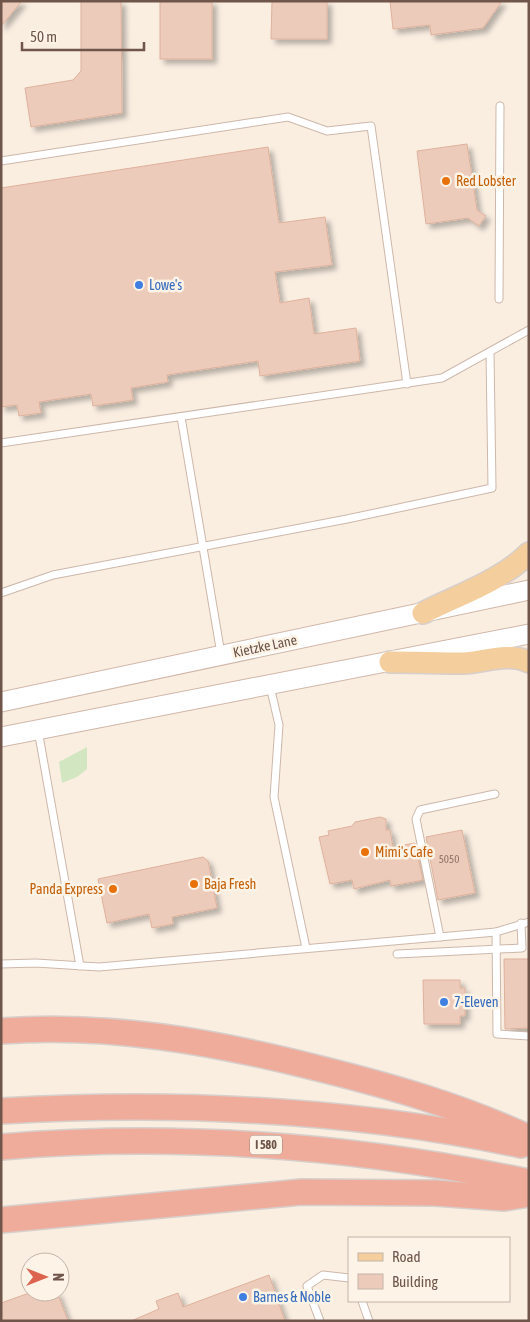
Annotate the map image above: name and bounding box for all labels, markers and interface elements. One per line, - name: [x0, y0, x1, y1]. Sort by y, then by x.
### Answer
- scale bar: [22, 20, 145, 52]
- text: 50 m: [30, 28, 57, 45]
- place label: Red Lobster: [456, 173, 517, 189]
- marker: Red Lobster: [440, 175, 452, 187]
- place label: Lowe's: [149, 277, 182, 293]
- marker: Lowe's: [133, 279, 145, 291]
- street label: Kietzke Lane: [232, 631, 298, 661]
- place label: Mimi's Cafe: [375, 844, 433, 860]
- marker: Mimi's Cafe: [359, 846, 371, 858]
- house number: 5050: [439, 853, 459, 865]
- place label: Baja Fresh: [204, 876, 256, 892]
- marker: Baja Fresh: [188, 878, 200, 890]
- place label: Panda Express: [29, 881, 103, 897]
- marker: Panda Express: [107, 883, 119, 895]
- place label: 7-Eleven: [454, 994, 499, 1010]
- marker: 7-Eleven: [438, 996, 450, 1008]
- road number: I 580: [250, 1136, 282, 1154]
- legend: [348, 1237, 510, 1302]
- text: Road: [392, 1248, 421, 1265]
- north arrow: [20, 1252, 70, 1302]
- text: N: [50, 1273, 66, 1281]
- text: Building: [392, 1273, 438, 1290]
- place label: Barnes & Noble: [253, 1289, 331, 1305]
- marker: Barnes & Noble: [237, 1291, 249, 1303]

